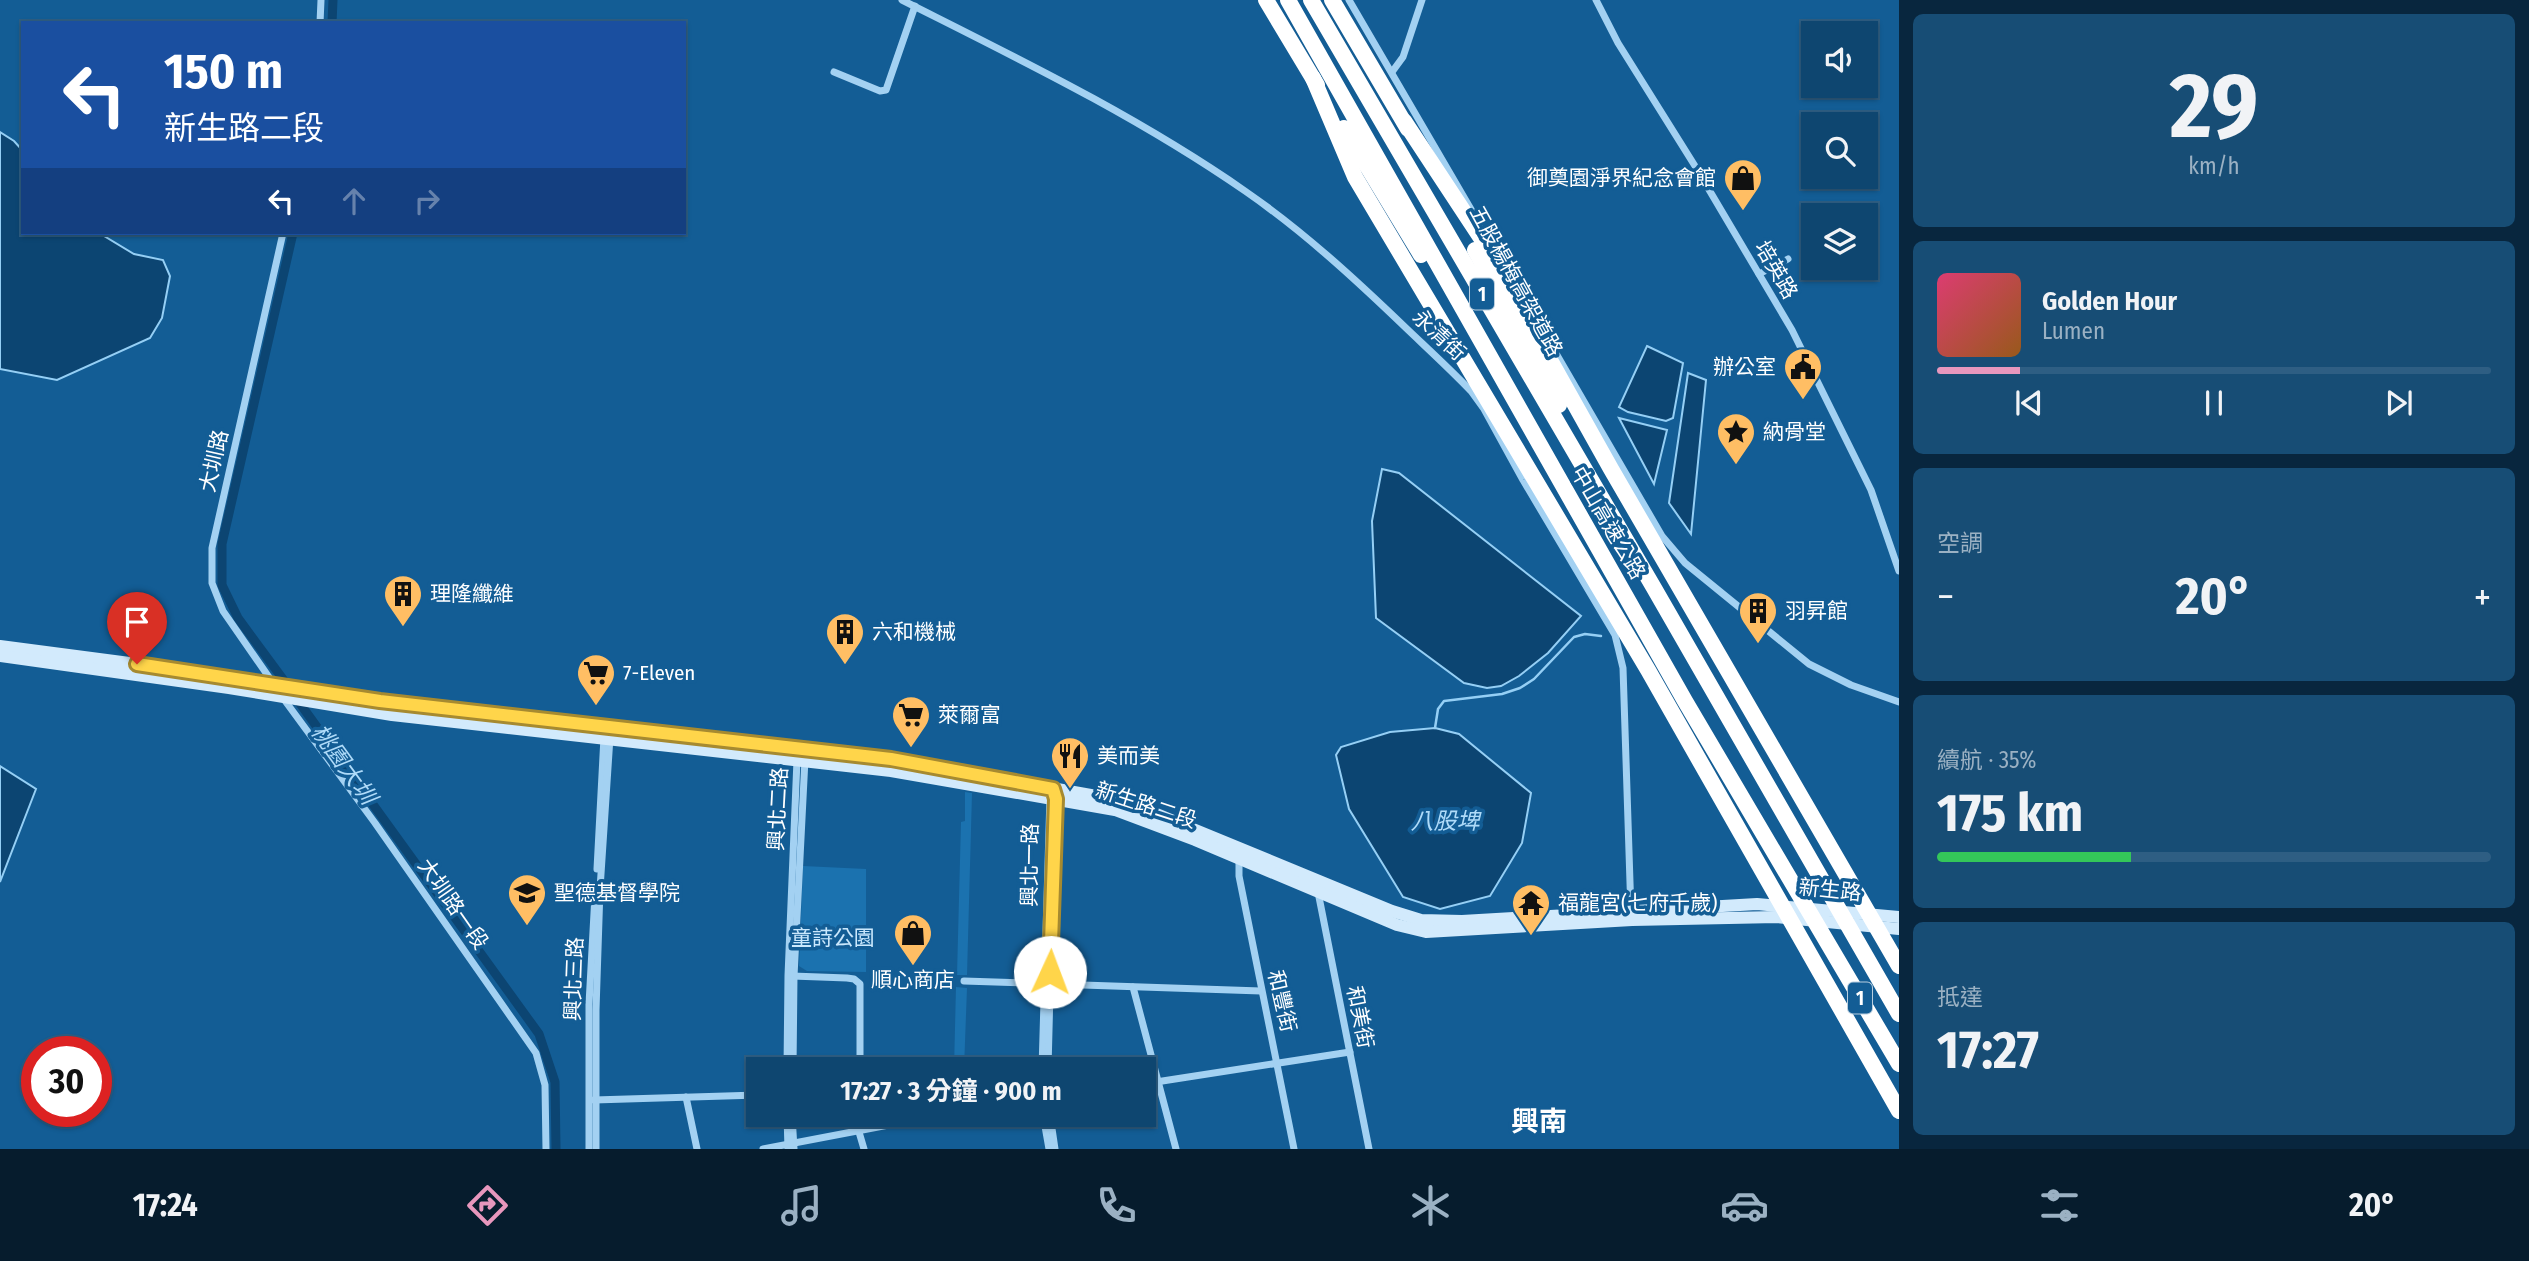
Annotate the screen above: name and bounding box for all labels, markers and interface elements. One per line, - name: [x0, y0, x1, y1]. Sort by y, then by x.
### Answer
- map controls: [1801, 21, 1878, 280]
- button: sound: [1801, 21, 1878, 98]
- text: 150 m: [164, 42, 283, 101]
- icon: left: [49, 49, 140, 140]
- text: 29: [2170, 52, 2258, 161]
- text: 新生路二段: [164, 109, 324, 147]
- button: search: [1801, 112, 1878, 189]
- text: km/h: [2188, 152, 2240, 180]
- shop icon: 御奠園淨界紀念會館: [1722, 157, 1764, 212]
- place label: 御奠園淨界紀念會館: [1527, 165, 1716, 191]
- icon: left: [262, 182, 300, 220]
- icon: ahead: [335, 182, 373, 220]
- icon: right: [408, 182, 446, 220]
- street label: 五股楊梅高架道路: [1464, 201, 1568, 361]
- button: layers: [1801, 203, 1878, 280]
- street label: 培英路: [1749, 236, 1803, 304]
- road number: 1: [1470, 278, 1494, 310]
- text: Golden Hour: [2042, 286, 2177, 317]
- street label: 永清街: [1407, 304, 1471, 366]
- text: Lumen: [2042, 317, 2105, 345]
- public building icon: 辦公室: [1782, 346, 1824, 401]
- place label: 辦公室: [1713, 354, 1776, 380]
- icon: previous: [2010, 384, 2048, 422]
- icon: pause: [2195, 384, 2233, 422]
- icon: next: [2380, 384, 2418, 422]
- place icon: 納骨堂: [1715, 411, 1757, 466]
- place label: 納骨堂: [1763, 419, 1826, 445]
- street label: 大圳路: [194, 427, 234, 495]
- street label: 中山高速公路: [1565, 462, 1651, 584]
- text: 空調: [1937, 529, 1983, 557]
- text: 20°: [2176, 565, 2252, 628]
- building icon: 理隆纖維: [382, 573, 424, 628]
- text: −: [1937, 574, 1954, 620]
- text: +: [2474, 574, 2491, 620]
- place label: 理隆纖維: [430, 581, 514, 607]
- building icon: 羽昇館: [1737, 590, 1779, 645]
- pin: [107, 592, 167, 664]
- place label: 羽昇館: [1785, 598, 1848, 624]
- icon: arrive: [118, 603, 156, 641]
- building icon: 六和機械: [824, 611, 866, 666]
- place label: 六和機械: [872, 619, 956, 645]
- supermarket icon: 7-Eleven: [575, 652, 617, 707]
- place label: 7-Eleven: [623, 660, 695, 686]
- supermarket icon: 萊爾富: [890, 694, 932, 749]
- place label: 萊爾富: [938, 702, 1001, 728]
- water label: 桃園大圳: [306, 719, 384, 812]
- restaurant icon: 美而美: [1049, 735, 1091, 790]
- place label: 美而美: [1097, 743, 1160, 769]
- text: 續航 · 35%: [1937, 746, 2036, 774]
- street label: 興北二路: [763, 766, 793, 852]
- street label: 新生路二段: [1092, 776, 1200, 834]
- text: 175 km: [1937, 782, 2083, 845]
- water label: 八股埤: [1411, 807, 1483, 835]
- street label: 興北一路: [1016, 823, 1044, 907]
- street label: 大圳路一段: [412, 854, 494, 954]
- school or university icon: 聖德基督學院: [506, 872, 548, 927]
- street label: 新生路: [1797, 874, 1863, 906]
- place label: 聖德基督學院: [554, 880, 680, 906]
- temple icon: 福龍宮(七府千歲): [1510, 882, 1552, 937]
- place label: 福龍宮(七府千歲): [1558, 890, 1717, 916]
- shop icon: 順心商店: [892, 912, 934, 967]
- park label: 童詩公園: [791, 925, 875, 951]
- position arrow: [1013, 935, 1087, 1009]
- street label: 興北三路: [560, 937, 588, 1021]
- place label: 順心商店: [871, 967, 955, 993]
- street label: 和豐街: [1262, 967, 1302, 1035]
- road number: 1: [1848, 982, 1872, 1014]
- text: 抵達: [1937, 983, 1983, 1011]
- street label: 和美街: [1341, 984, 1379, 1050]
- text: 17:27: [1937, 1019, 2039, 1082]
- speed limit sign: 30: [21, 1036, 112, 1127]
- text: 17:27 · 3 分鐘 · 900 m: [840, 1076, 1062, 1107]
- district label: 興南: [1511, 1105, 1567, 1138]
- icon: directions: [463, 1181, 512, 1230]
- icon: music: [777, 1181, 826, 1230]
- icon: phone: [1092, 1181, 1141, 1230]
- icon: climate: [1406, 1181, 1455, 1230]
- icon: car: [1720, 1181, 1769, 1230]
- icon: filters: [2035, 1181, 2084, 1230]
- text: 17:24: [133, 1186, 198, 1224]
- text: 20°: [2349, 1186, 2396, 1224]

